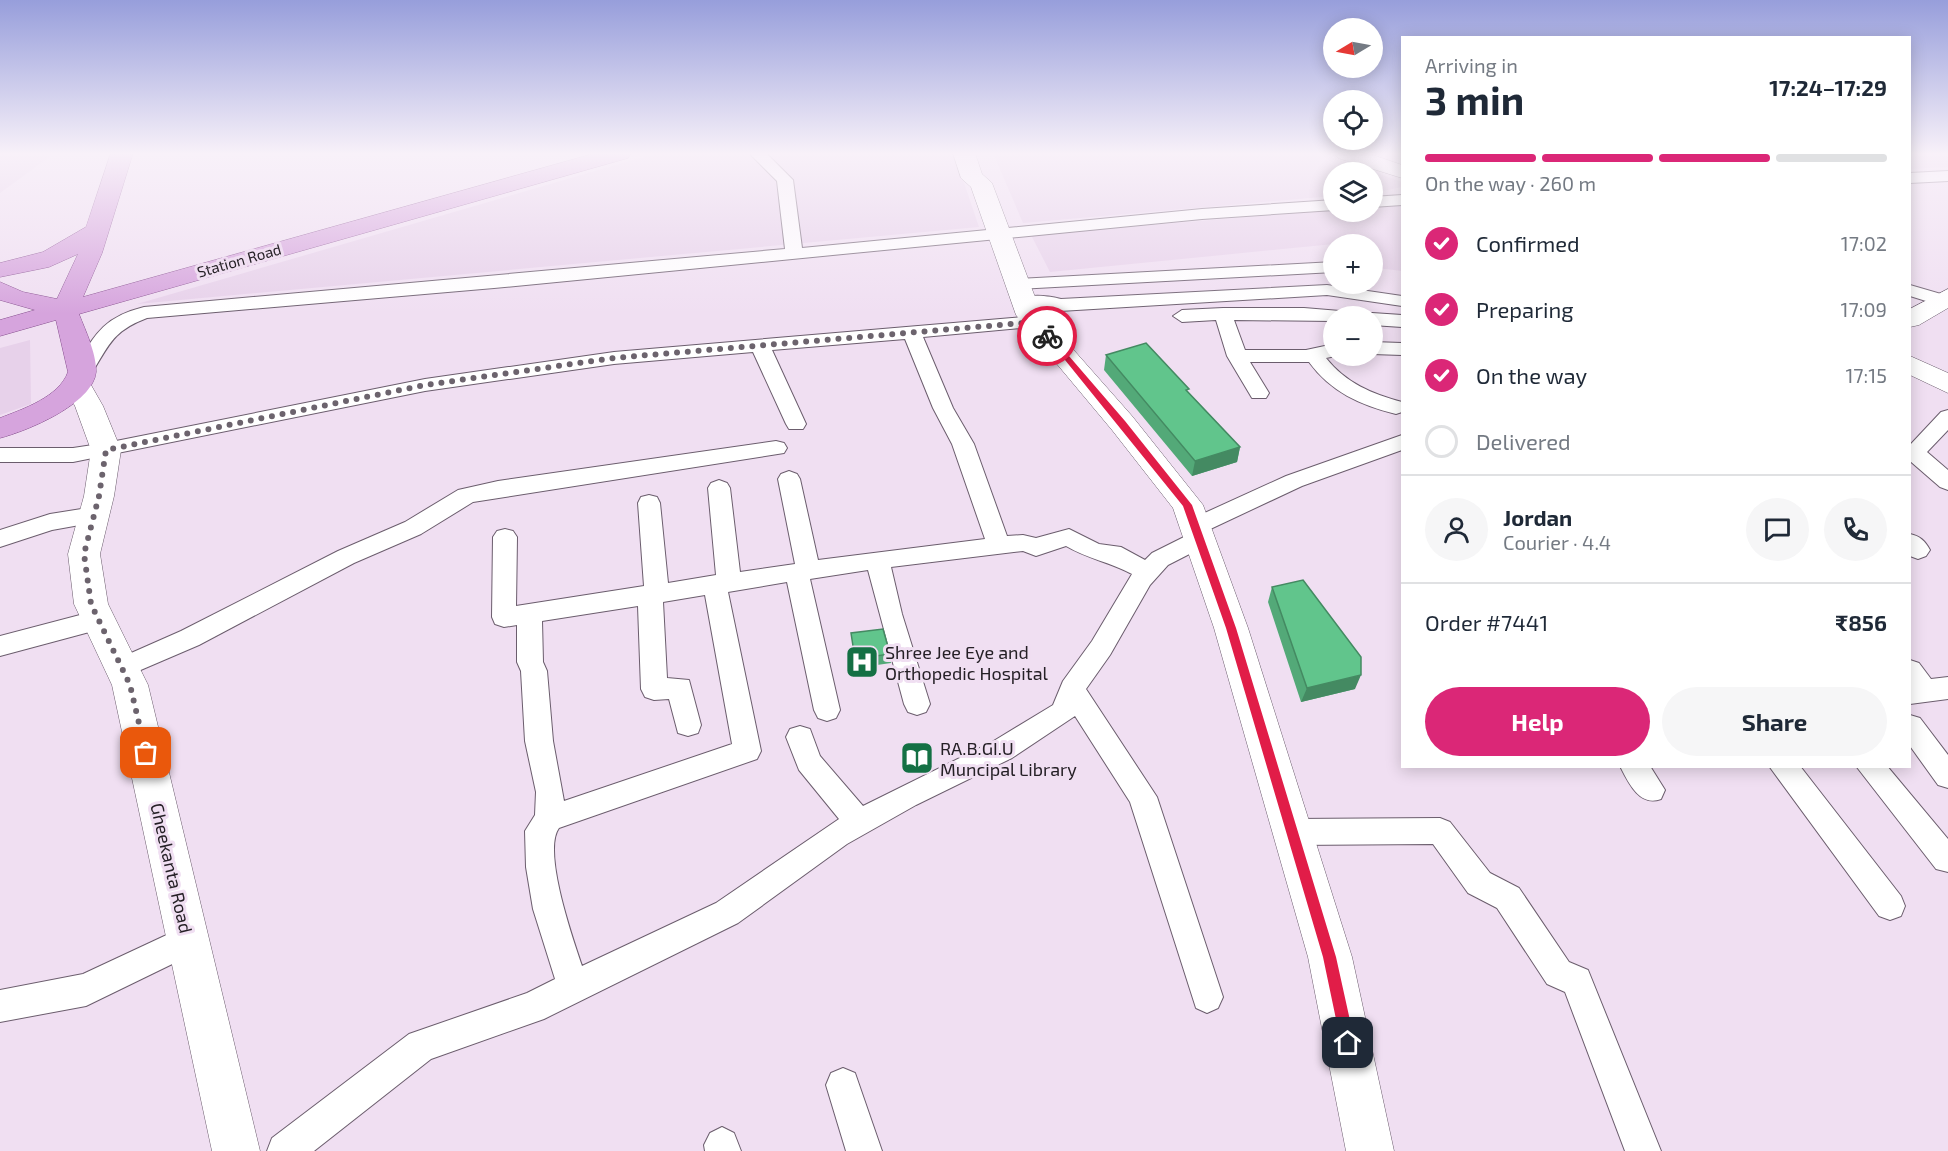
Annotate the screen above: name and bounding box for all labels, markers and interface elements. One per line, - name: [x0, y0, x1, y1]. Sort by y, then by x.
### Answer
- north arrow: [1323, 18, 1383, 78]
- map controls: [1323, 18, 1383, 366]
- text: Arriving in: [1425, 53, 1518, 77]
- text: 17:24–17:29: [1769, 74, 1887, 100]
- text: 3 min: [1425, 76, 1524, 123]
- button: locate: [1323, 90, 1383, 150]
- button: layers: [1323, 162, 1383, 222]
- text: On the way · 260 m: [1425, 171, 1596, 195]
- icon: check: [1425, 227, 1458, 260]
- text: Confirmed: [1476, 230, 1580, 256]
- text: 17:02: [1841, 231, 1887, 255]
- button: +: [1323, 234, 1383, 294]
- street label: Station Road: [195, 239, 283, 281]
- icon: check: [1425, 293, 1458, 326]
- text: Preparing: [1476, 296, 1574, 322]
- text: 17:09: [1841, 297, 1887, 321]
- courier: [1017, 306, 1077, 366]
- button: −: [1323, 306, 1383, 366]
- icon: bike: [1031, 320, 1064, 353]
- icon: check: [1425, 359, 1458, 392]
- text: On the way: [1476, 362, 1587, 388]
- text: 17:15: [1845, 363, 1887, 387]
- text: Delivered: [1476, 428, 1571, 454]
- button: person: [1425, 498, 1488, 561]
- button: chat: [1746, 498, 1809, 561]
- button: phone: [1824, 498, 1887, 561]
- text: Jordan: [1503, 504, 1572, 530]
- text: Courier · 4.4: [1503, 530, 1611, 554]
- text: Order #7441: [1425, 609, 1548, 635]
- text: ₹856: [1835, 609, 1887, 635]
- place label: Shree Jee Eye and Orthopedic Hospital: [885, 641, 1049, 684]
- hospital icon: Shree Jee Eye and Orthopedic Hospital: [844, 644, 880, 680]
- button: Help: [1425, 687, 1650, 756]
- button: Share: [1662, 687, 1887, 756]
- pin: [120, 727, 171, 778]
- icon: bag: [129, 736, 162, 769]
- place label: RA.B.GI.U Muncipal Library: [940, 737, 1077, 780]
- library icon: RA.B.GI.U Muncipal Library: [899, 740, 935, 776]
- street label: Gheekanta Road: [146, 801, 198, 935]
- pin: [1322, 1017, 1373, 1068]
- icon: home: [1331, 1026, 1364, 1059]

